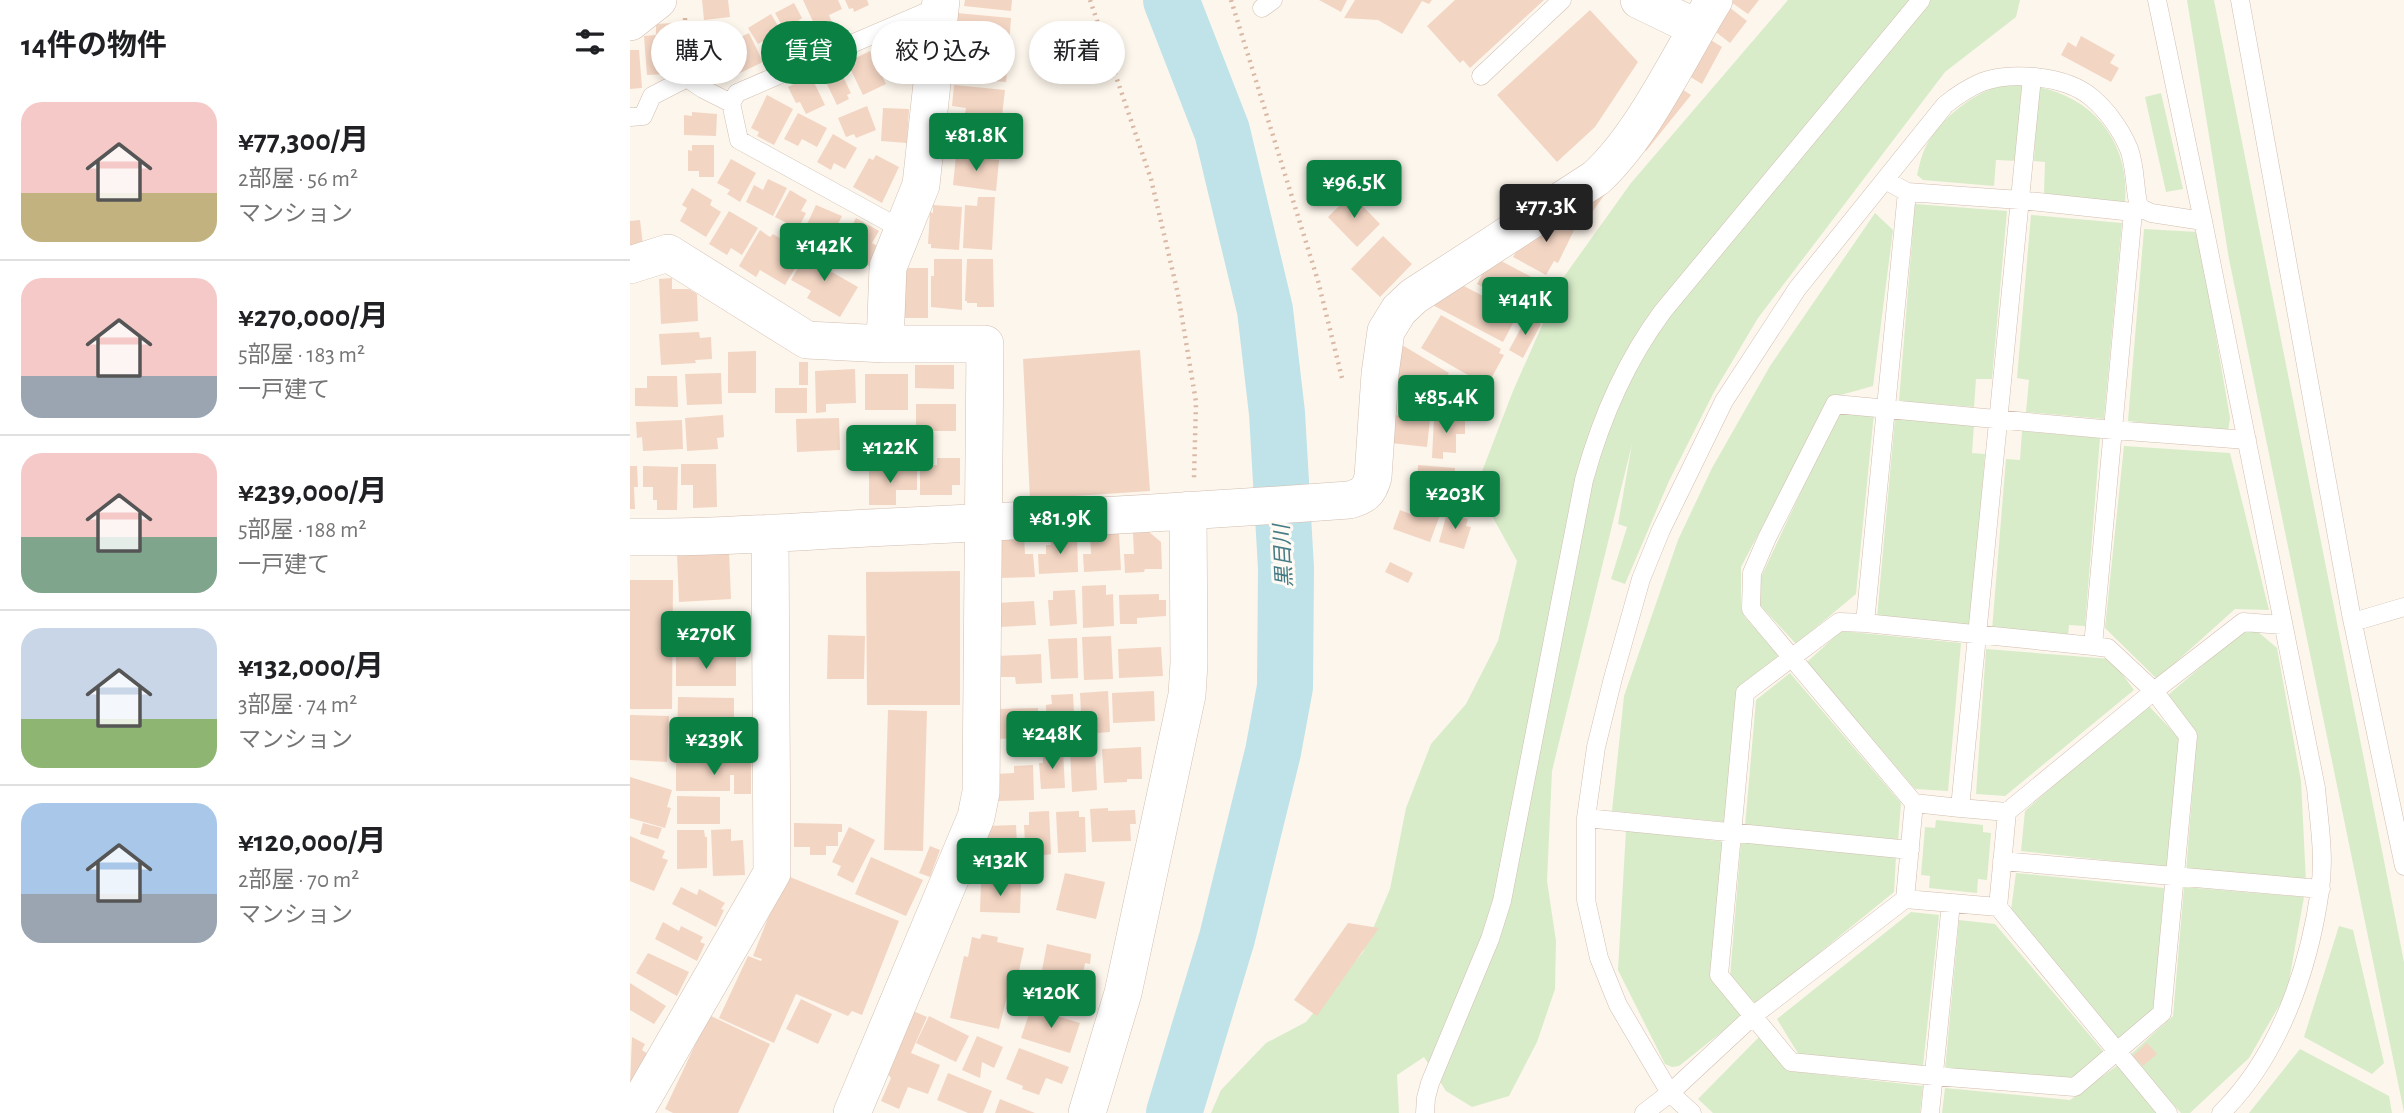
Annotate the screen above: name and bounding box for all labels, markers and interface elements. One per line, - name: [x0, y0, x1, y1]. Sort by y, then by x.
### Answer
- chip: 購入: [651, 21, 747, 84]
- chip: 賃貸: [761, 21, 857, 84]
- chip: 絞り込み: [871, 21, 1015, 84]
- chip: 新着: [1029, 21, 1125, 84]
- icon: filters: [571, 23, 609, 61]
- text: 14件の物件: [21, 31, 167, 61]
- pin: ¥81.8K: [919, 114, 1033, 173]
- text: ¥81.8K: [945, 124, 1007, 147]
- text: ¥77,300/月: [238, 126, 369, 156]
- icon: home: [77, 130, 161, 214]
- pin: ¥96.5K: [1297, 160, 1411, 220]
- text: 2部屋 · 56 m²: [238, 168, 358, 191]
- text: ¥96.5K: [1323, 171, 1385, 194]
- pin: ¥77.3K: [1489, 184, 1603, 244]
- text: ¥77.3K: [1516, 195, 1576, 218]
- text: マンション: [238, 203, 353, 226]
- pin: ¥142K: [775, 224, 873, 283]
- text: ¥142K: [796, 234, 852, 257]
- pin: ¥141K: [1476, 278, 1574, 337]
- text: ¥141K: [1498, 288, 1552, 311]
- text: ¥270,000/月: [238, 302, 389, 332]
- icon: home: [77, 306, 161, 390]
- text: 5部屋 · 183 m²: [238, 344, 365, 367]
- pin: ¥85.4K: [1389, 376, 1503, 435]
- text: 一戸建て: [238, 379, 330, 402]
- text: ¥85.4K: [1414, 386, 1478, 409]
- pin: ¥122K: [841, 426, 939, 485]
- text: ¥122K: [862, 436, 918, 459]
- pin: ¥203K: [1406, 472, 1504, 531]
- text: ¥239,000/月: [238, 477, 388, 507]
- icon: home: [77, 481, 161, 565]
- text: ¥203K: [1426, 482, 1484, 505]
- pin: ¥81.9K: [1003, 496, 1117, 556]
- text: ¥81.9K: [1029, 507, 1091, 530]
- text: 5部屋 · 188 m²: [238, 519, 366, 542]
- water label: 黒目川: [1271, 522, 1296, 588]
- text: 一戸建て: [238, 554, 330, 577]
- pin: ¥270K: [657, 612, 755, 671]
- text: ¥270K: [677, 622, 735, 645]
- text: ¥132,000/月: [238, 652, 384, 682]
- icon: home: [77, 656, 161, 740]
- text: 3部屋 · 74 m²: [238, 694, 357, 717]
- pin: ¥248K: [1003, 712, 1101, 771]
- pin: ¥239K: [665, 718, 763, 777]
- text: ¥248K: [1022, 722, 1082, 745]
- text: ¥239K: [685, 728, 743, 751]
- text: マンション: [238, 729, 353, 752]
- text: ¥120,000/月: [238, 827, 387, 857]
- icon: home: [77, 831, 161, 915]
- pin: ¥132K: [951, 838, 1049, 898]
- text: ¥132K: [973, 849, 1027, 872]
- text: 2部屋 · 70 m²: [238, 869, 359, 892]
- text: マンション: [238, 904, 353, 927]
- pin: ¥120K: [1002, 970, 1100, 1030]
- text: ¥120K: [1023, 981, 1079, 1004]

